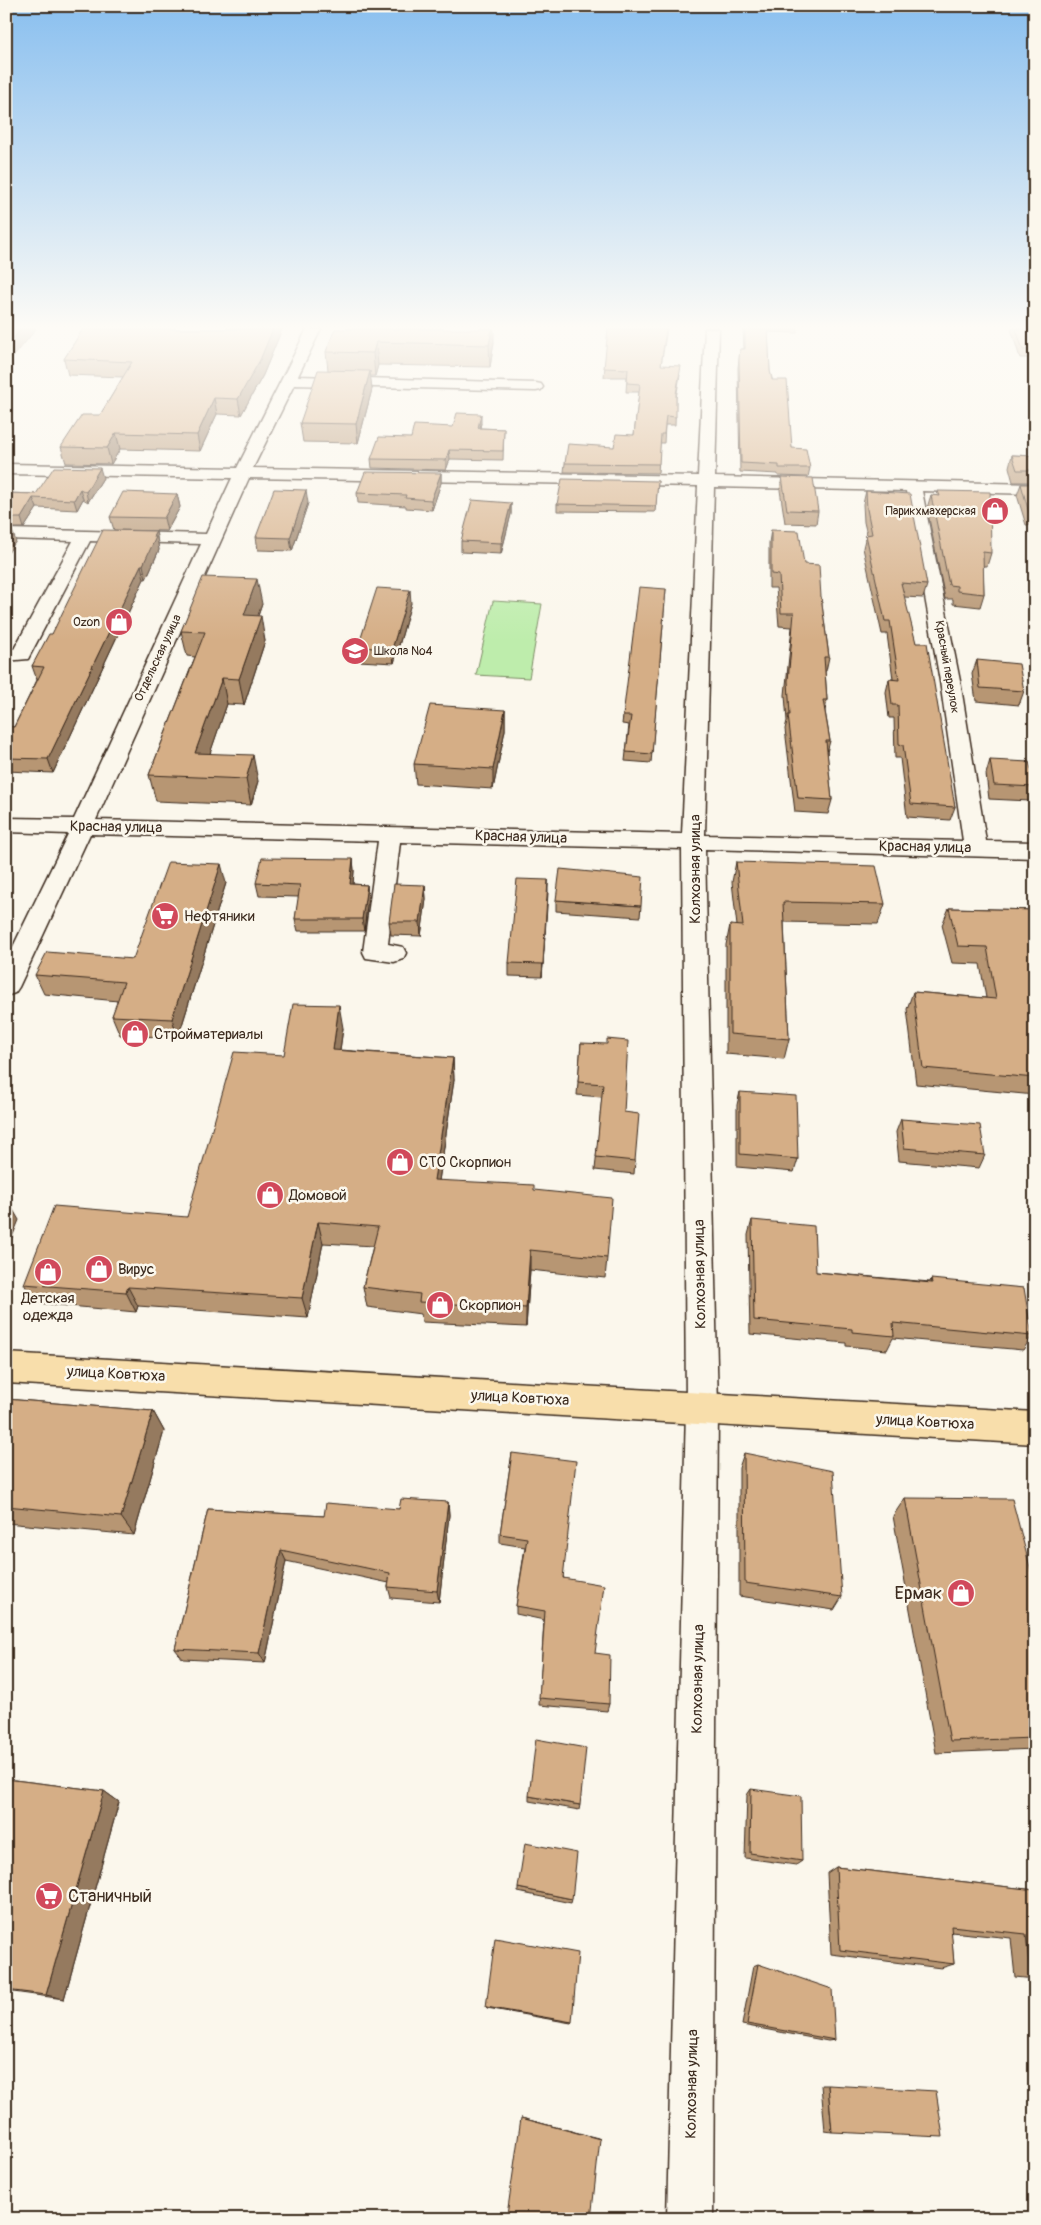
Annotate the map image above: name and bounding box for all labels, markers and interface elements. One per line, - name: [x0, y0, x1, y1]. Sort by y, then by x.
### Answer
- shop icon: Парикхмахерская: [980, 496, 1010, 526]
- place label: Парикхмахерская: [885, 504, 976, 519]
- shop icon: Ozon: [104, 607, 134, 637]
- street label: Отдельская улица: [131, 612, 185, 704]
- place label: Ozon: [73, 615, 100, 630]
- street label: Красный переулок: [931, 619, 963, 715]
- school or university icon: Школа №4: [340, 636, 370, 666]
- place label: Школа №4: [374, 644, 433, 659]
- street label: Колхозная улица: [686, 814, 705, 924]
- street label: Красная улица: [70, 817, 162, 837]
- street label: Красная улица: [474, 826, 568, 848]
- street label: Красная улица: [879, 837, 971, 857]
- supermarket icon: Нефтяники: [150, 901, 180, 931]
- place label: Нефтяники: [184, 907, 255, 926]
- shop icon: Стройматериалы: [120, 1019, 150, 1049]
- place label: Стройматериалы: [154, 1025, 263, 1044]
- shop icon: СТО Скорпион: [385, 1147, 415, 1177]
- place label: СТО Скорпион: [419, 1153, 511, 1172]
- shop icon: Домовой: [255, 1180, 285, 1210]
- place label: Домовой: [288, 1186, 347, 1205]
- street label: Колхозная улица: [690, 1219, 710, 1329]
- shop icon: Вирус: [84, 1254, 114, 1284]
- shop icon: Детская одежда: [33, 1257, 63, 1287]
- place label: Вирус: [118, 1260, 155, 1279]
- place label: Детская одежда: [20, 1289, 75, 1325]
- shop icon: Скорпион: [425, 1290, 455, 1320]
- place label: Скорпион: [459, 1296, 521, 1315]
- street label: улица Ковтюха: [65, 1362, 166, 1386]
- street label: улица Ковтюха: [469, 1386, 570, 1410]
- street label: улица Ковтюха: [874, 1410, 975, 1434]
- shop icon: Ермак: [946, 1578, 976, 1608]
- place label: Ермак: [895, 1582, 942, 1605]
- street label: Колхозная улица: [688, 1624, 708, 1734]
- supermarket icon: Станичный: [34, 1881, 64, 1911]
- place label: Станичный: [68, 1885, 152, 1908]
- street label: Колхозная улица: [682, 2029, 702, 2139]

